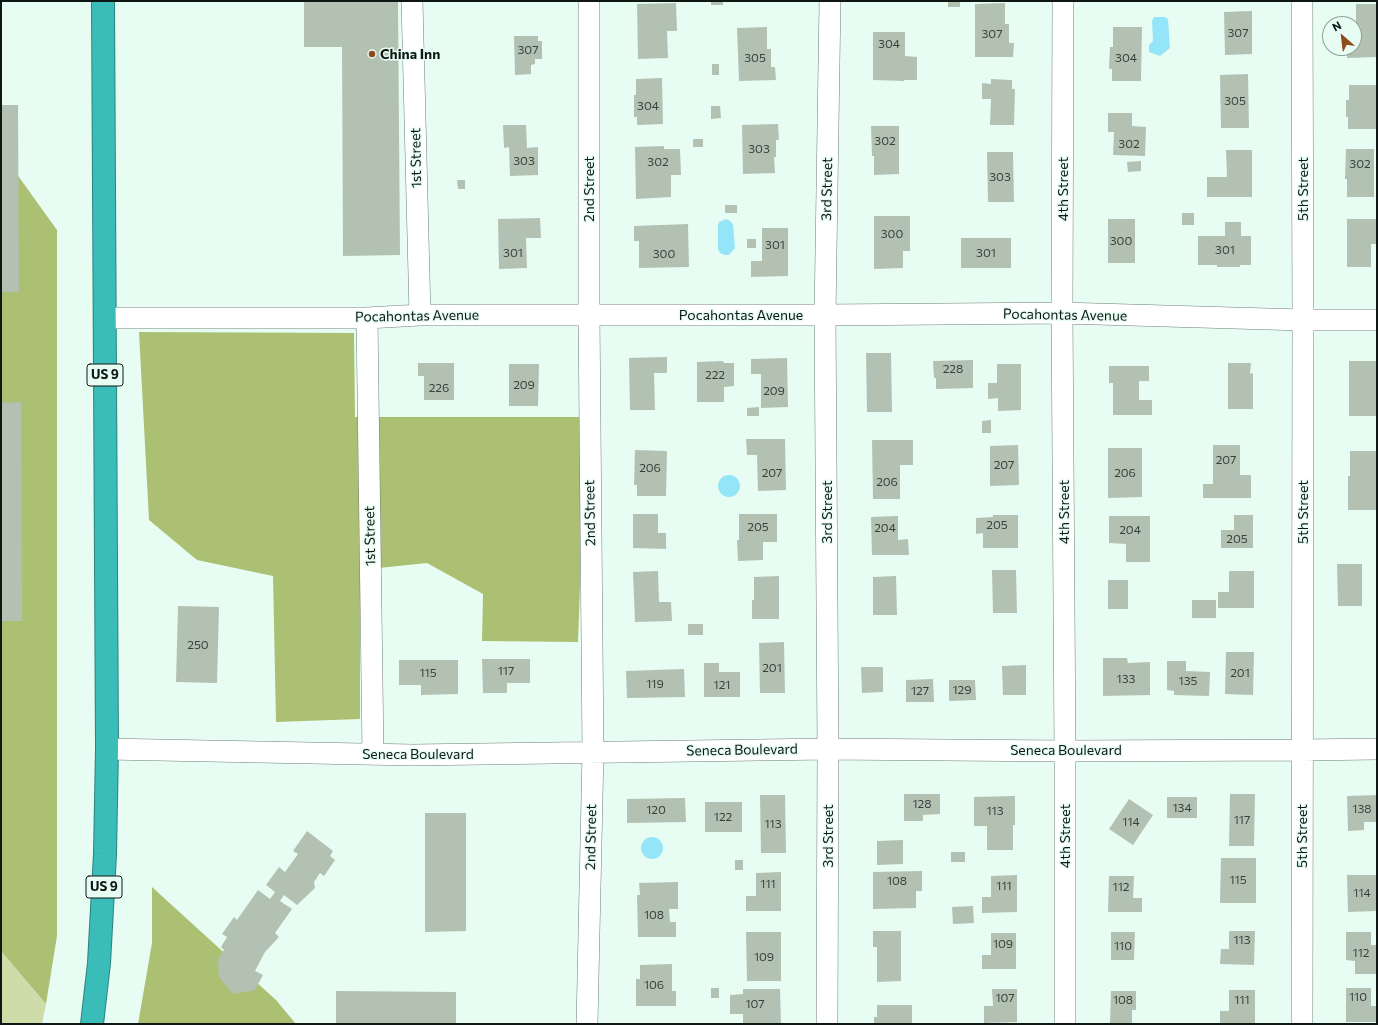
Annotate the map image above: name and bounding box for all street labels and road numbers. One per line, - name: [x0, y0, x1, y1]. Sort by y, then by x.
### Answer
- street label: 1st Street: [407, 128, 425, 188]
- street label: 2nd Street: [581, 156, 597, 222]
- street label: 3rd Street: [818, 157, 836, 221]
- street label: 4th Street: [1055, 157, 1071, 221]
- street label: 5th Street: [1295, 157, 1311, 221]
- street label: Pocahontas Avenue: [1003, 306, 1127, 324]
- street label: Pocahontas Avenue: [355, 307, 479, 325]
- street label: Pocahontas Avenue: [679, 307, 803, 323]
- road number: US 9: [87, 364, 123, 386]
- street label: 2nd Street: [581, 480, 599, 546]
- street label: 3rd Street: [819, 480, 835, 544]
- street label: 4th Street: [1056, 480, 1072, 544]
- street label: 5th Street: [1295, 480, 1311, 544]
- street label: 1st Street: [361, 506, 379, 566]
- street label: Seneca Boulevard: [686, 741, 798, 759]
- street label: Seneca Boulevard: [1010, 742, 1122, 758]
- street label: Seneca Boulevard: [362, 746, 474, 762]
- street label: 2nd Street: [582, 804, 600, 870]
- street label: 3rd Street: [820, 804, 836, 868]
- street label: 4th Street: [1057, 804, 1073, 868]
- street label: 5th Street: [1294, 804, 1310, 868]
- road number: US 9: [86, 876, 122, 898]

